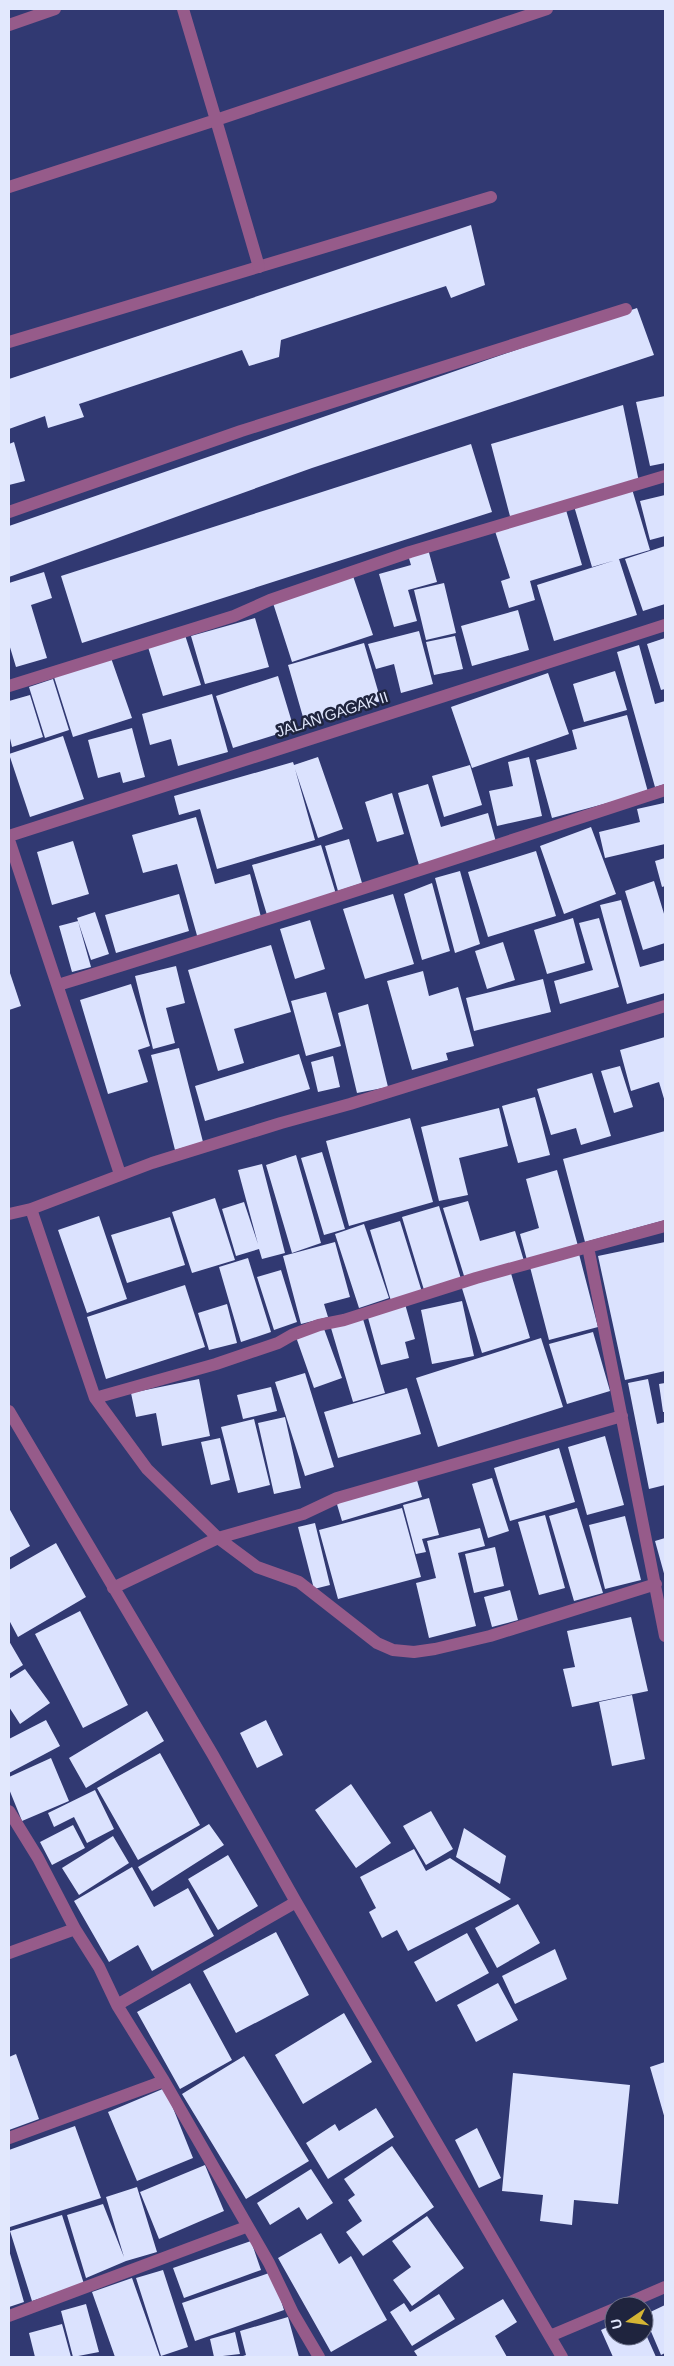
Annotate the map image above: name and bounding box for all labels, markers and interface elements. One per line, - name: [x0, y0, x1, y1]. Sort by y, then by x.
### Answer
- street label: JALAN GAGAK II: [274, 688, 390, 740]
- north arrow: [604, 2296, 654, 2346]
- text: U: [607, 2317, 625, 2331]

